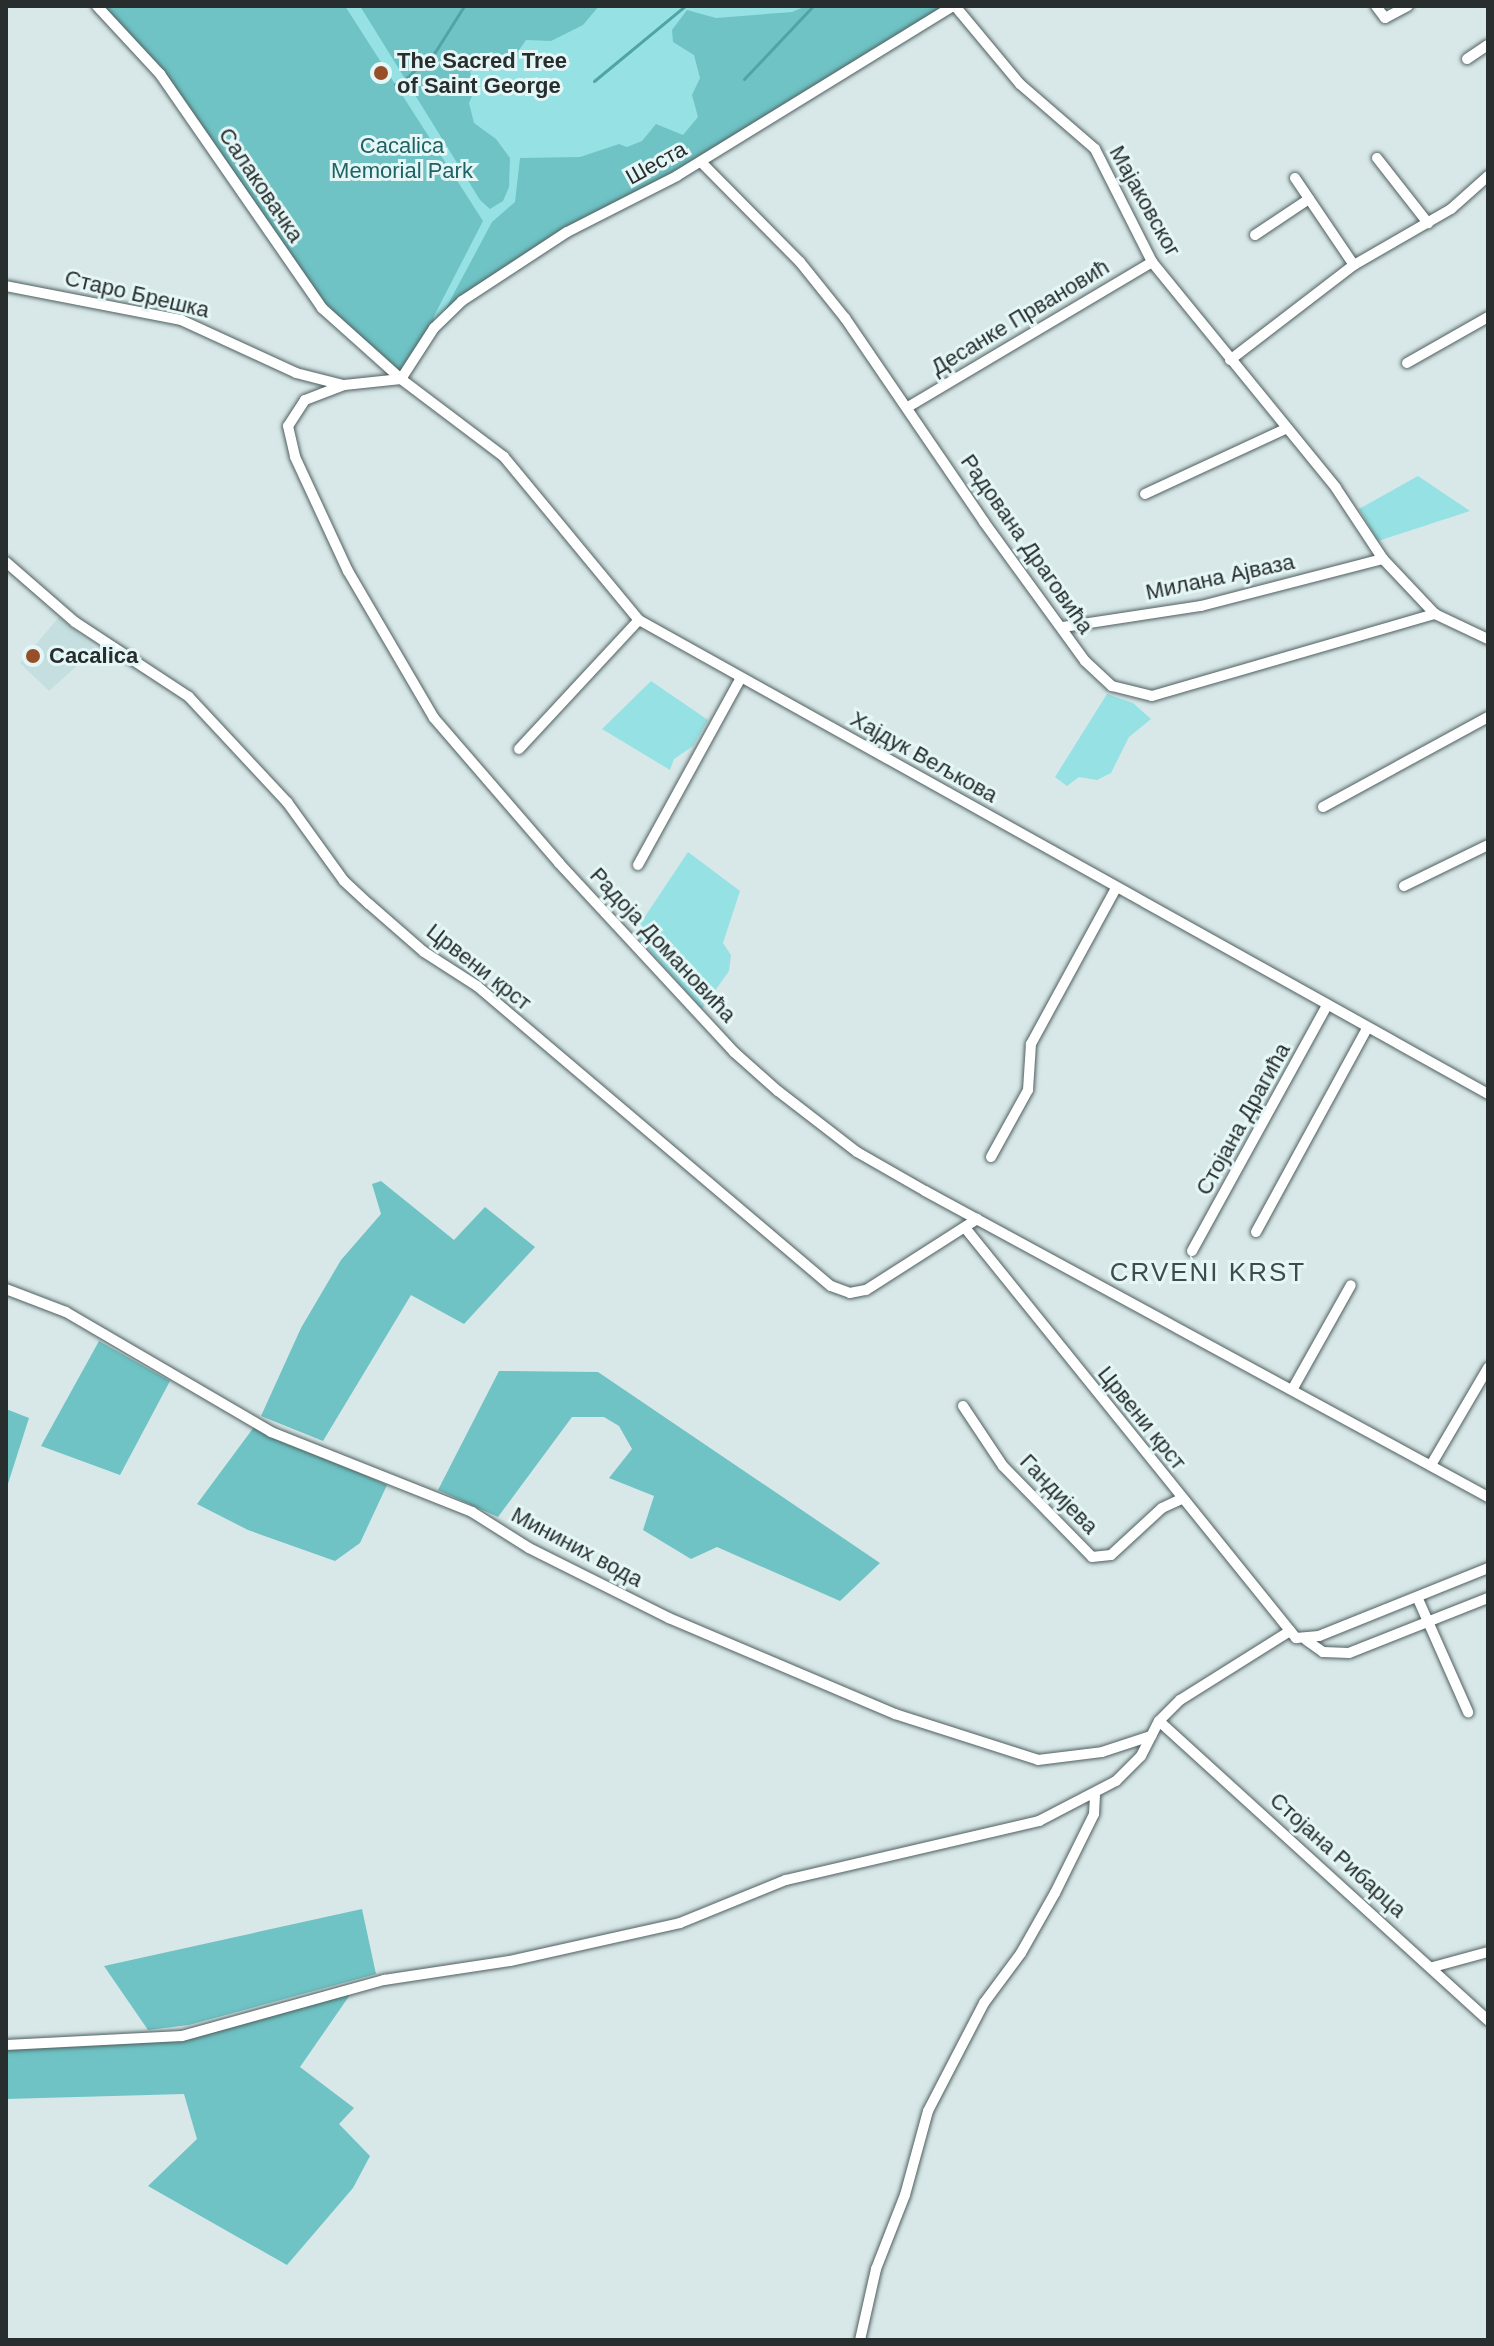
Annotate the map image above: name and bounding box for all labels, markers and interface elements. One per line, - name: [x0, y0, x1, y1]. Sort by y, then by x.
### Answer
- place label: The Sacred Tree of Saint George: [397, 47, 567, 98]
- marker: The Sacred Tree of Saint George: [372, 64, 390, 82]
- street label: Салаковачка: [213, 123, 309, 247]
- park label: Cacalica Memorial Park: [331, 132, 473, 184]
- street label: Шеста: [621, 136, 691, 190]
- street label: Мајаковског: [1104, 141, 1186, 261]
- street label: Десанке Првановић: [926, 253, 1114, 381]
- street label: Старо Брешка: [62, 265, 212, 323]
- street label: Радована Драговића: [955, 449, 1099, 639]
- street label: Милана Ајваза: [1143, 548, 1297, 606]
- place label: Cacalica: [49, 643, 138, 669]
- marker: Cacalica: [24, 647, 42, 665]
- street label: Хајдук Вељкова: [846, 706, 1002, 808]
- street label: Радоја Домановића: [584, 862, 742, 1028]
- street label: Црвени крст: [421, 918, 537, 1016]
- street label: Стојана Драгића: [1190, 1038, 1296, 1200]
- district label: CRVENI KRST: [1110, 1257, 1306, 1289]
- street label: Црвени крст: [1092, 1361, 1192, 1475]
- street label: Гандијева: [1014, 1449, 1104, 1539]
- street label: Мининих вода: [507, 1501, 647, 1593]
- street label: Стојана Рибарца: [1265, 1787, 1411, 1923]

